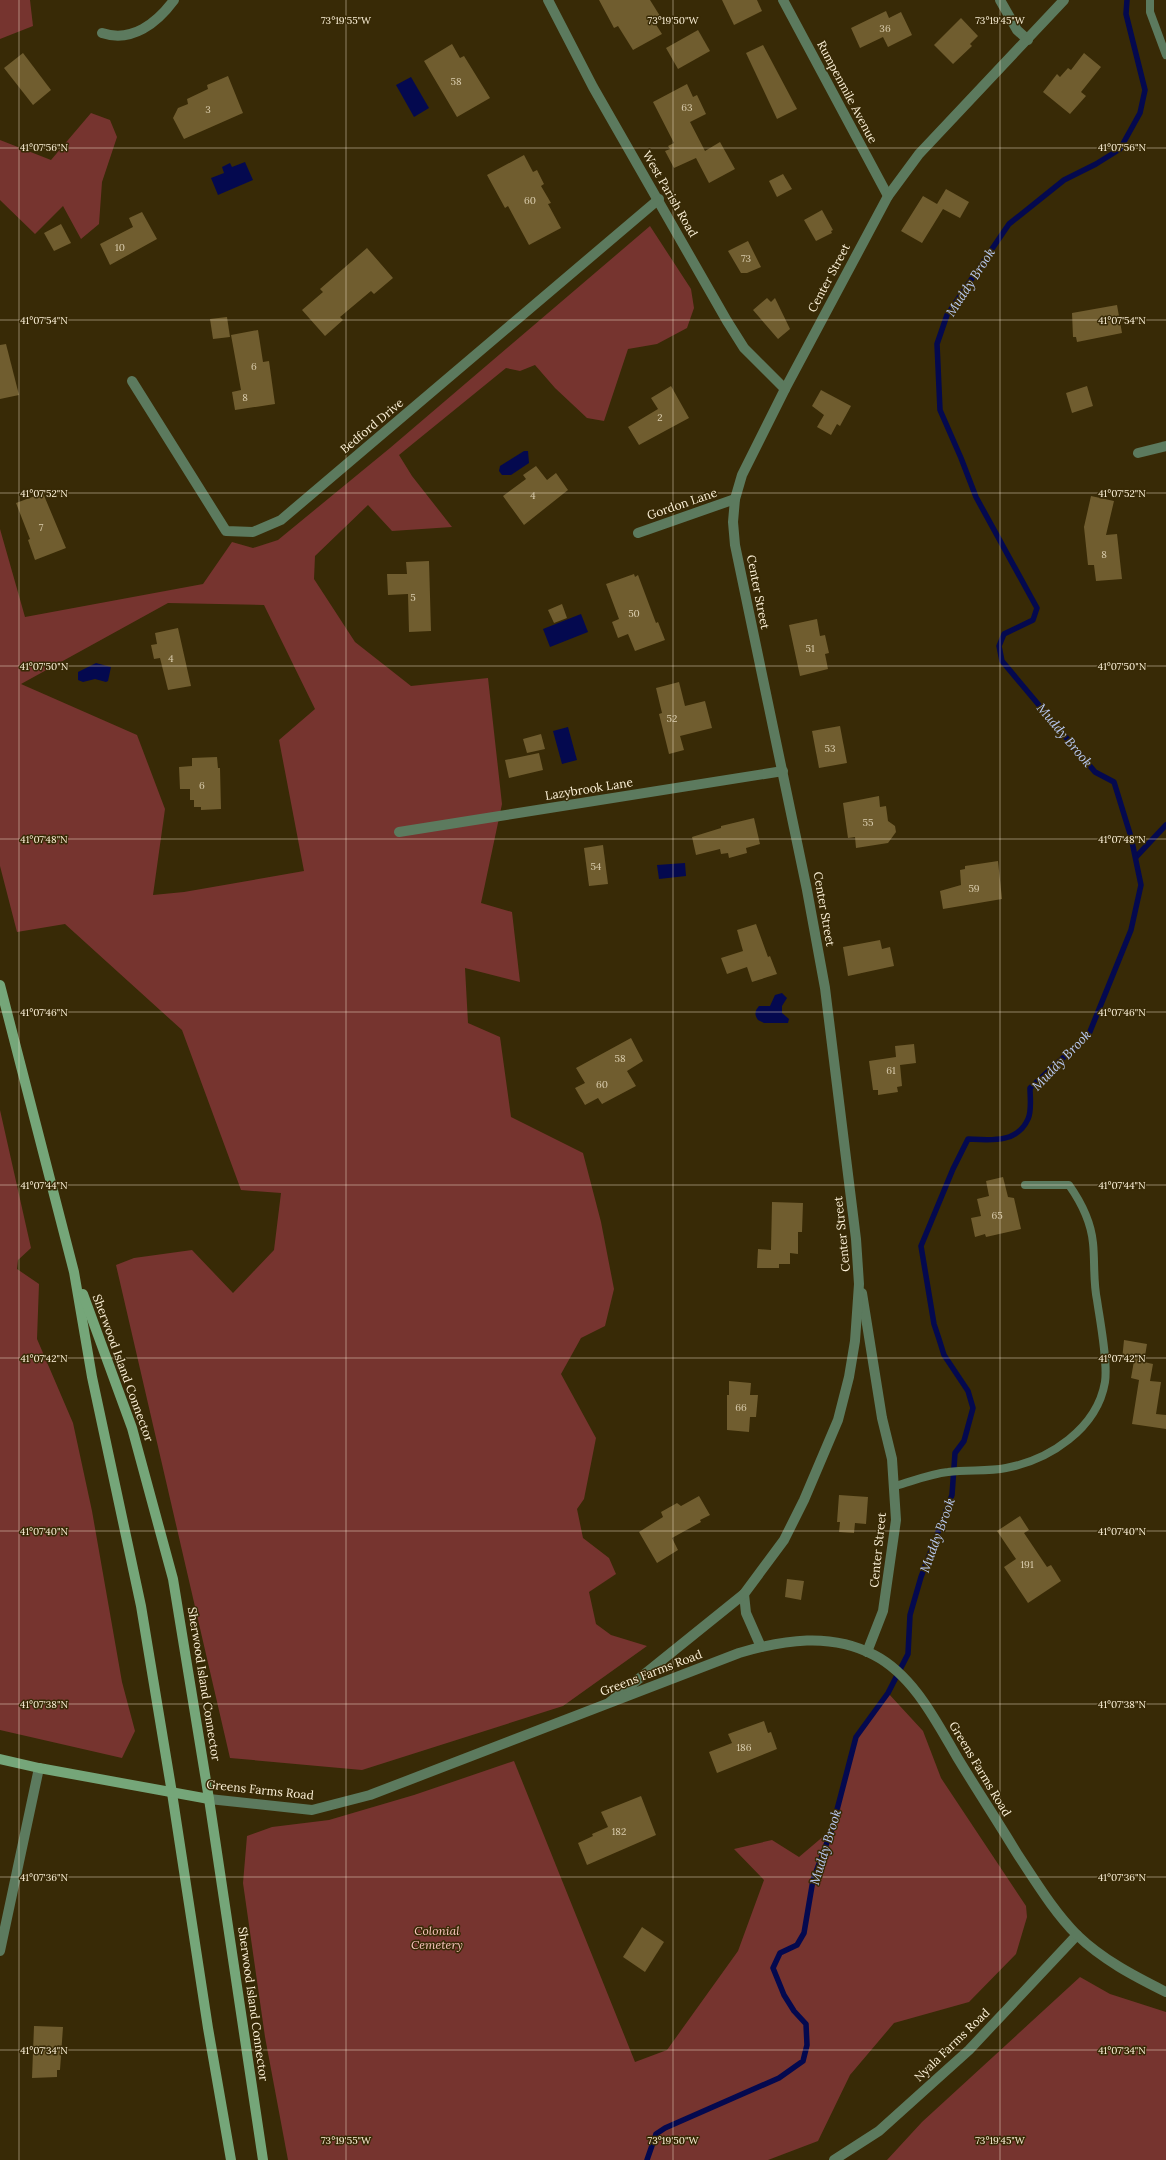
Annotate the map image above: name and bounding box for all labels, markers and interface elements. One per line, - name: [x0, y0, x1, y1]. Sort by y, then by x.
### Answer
- text: 73°19'55"W: [321, 14, 372, 27]
- text: 73°19'50"W: [648, 14, 699, 27]
- text: 73°19'45"W: [975, 14, 1026, 27]
- house number: 36: [879, 22, 891, 35]
- street label: Rumpenmile Avenue: [814, 38, 881, 146]
- house number: 58: [450, 75, 462, 88]
- house number: 63: [681, 101, 693, 114]
- house number: 3: [205, 103, 211, 116]
- text: 41°07'56"N: [20, 141, 68, 154]
- text: 41°07'56"N: [1098, 141, 1146, 154]
- street label: West Parish Road: [640, 148, 701, 240]
- house number: 60: [524, 194, 536, 207]
- house number: 10: [115, 241, 125, 254]
- street label: Center Street: [804, 241, 853, 315]
- water label: Muddy Brook: [942, 245, 999, 320]
- house number: 73: [741, 252, 752, 265]
- text: 41°07'54"N: [20, 314, 68, 327]
- text: 41°07'54"N: [1098, 314, 1146, 327]
- house number: 6: [251, 360, 257, 373]
- house number: 8: [242, 391, 248, 404]
- street label: Bedford Drive: [337, 395, 407, 456]
- house number: 2: [657, 411, 663, 424]
- street label: Gordon Lane: [645, 484, 719, 523]
- text: 41°07'52"N: [20, 487, 68, 500]
- text: 41°07'52"N: [1098, 487, 1146, 500]
- house number: 4: [530, 489, 536, 502]
- house number: 7: [39, 521, 44, 534]
- house number: 8: [1101, 548, 1107, 561]
- street label: Center Street: [744, 553, 773, 631]
- house number: 5: [410, 591, 416, 604]
- house number: 50: [628, 607, 640, 620]
- house number: 51: [805, 642, 815, 655]
- house number: 4: [168, 652, 174, 665]
- text: 41°07'50"N: [20, 660, 69, 673]
- text: 41°07'50"N: [1098, 660, 1147, 673]
- water label: Muddy Brook: [1033, 700, 1096, 771]
- house number: 52: [667, 712, 677, 725]
- house number: 53: [824, 742, 836, 755]
- street label: Lazybrook Lane: [544, 774, 634, 803]
- house number: 6: [199, 779, 205, 792]
- house number: 55: [863, 816, 873, 829]
- text: 41°07'48"N: [20, 833, 68, 846]
- text: 41°07'48"N: [1098, 833, 1146, 846]
- house number: 54: [591, 860, 602, 873]
- street label: Center Street: [811, 870, 839, 948]
- house number: 59: [968, 882, 980, 895]
- text: 41°07'46"N: [20, 1006, 68, 1019]
- text: 41°07'46"N: [1098, 1006, 1146, 1019]
- water label: Muddy Brook: [1028, 1026, 1095, 1094]
- house number: 58: [614, 1052, 626, 1065]
- house number: 61: [886, 1064, 896, 1077]
- house number: 60: [596, 1078, 608, 1091]
- text: 41°07'44"N: [20, 1179, 68, 1192]
- text: 41°07'44"N: [1098, 1179, 1146, 1192]
- street label: Center Street: [830, 1195, 853, 1272]
- house number: 65: [991, 1209, 1003, 1222]
- street label: Sherwood Island Connector: [90, 1292, 157, 1444]
- text: 41°07'42"N: [20, 1352, 68, 1365]
- text: 41°07'42"N: [1098, 1352, 1146, 1365]
- house number: 66: [735, 1401, 747, 1414]
- water label: Muddy Brook: [916, 1495, 959, 1575]
- street label: Center Street: [866, 1511, 889, 1588]
- text: 41°07'40"N: [20, 1525, 68, 1538]
- text: 41°07'40"N: [1098, 1525, 1146, 1538]
- house number: 191: [1020, 1558, 1034, 1571]
- street label: Sherwood Island Connector: [185, 1606, 224, 1763]
- street label: Greens Farms Road: [598, 1646, 704, 1699]
- text: 41°07'38"N: [20, 1698, 68, 1711]
- text: 41°07'38"N: [1098, 1698, 1146, 1711]
- street label: Greens Farms Road: [946, 1719, 1015, 1819]
- house number: 186: [736, 1741, 752, 1754]
- street label: Greens Farms Road: [206, 1776, 315, 1803]
- water label: Muddy Brook: [806, 1807, 845, 1887]
- house number: 182: [612, 1825, 626, 1838]
- text: 41°07'36"N: [20, 1871, 68, 1884]
- text: 41°07'36"N: [1098, 1871, 1146, 1884]
- park label: Colonial Cemetery: [411, 1923, 463, 1952]
- street label: Sherwood Island Connector: [235, 1926, 272, 2083]
- street label: Nyala Farms Road: [911, 2005, 992, 2084]
- text: 41°07'34"N: [20, 2044, 68, 2057]
- text: 41°07'34"N: [1098, 2044, 1146, 2057]
- text: 73°19'55"W: [321, 2134, 372, 2147]
- text: 73°19'50"W: [648, 2134, 699, 2147]
- text: 73°19'45"W: [975, 2134, 1026, 2147]

